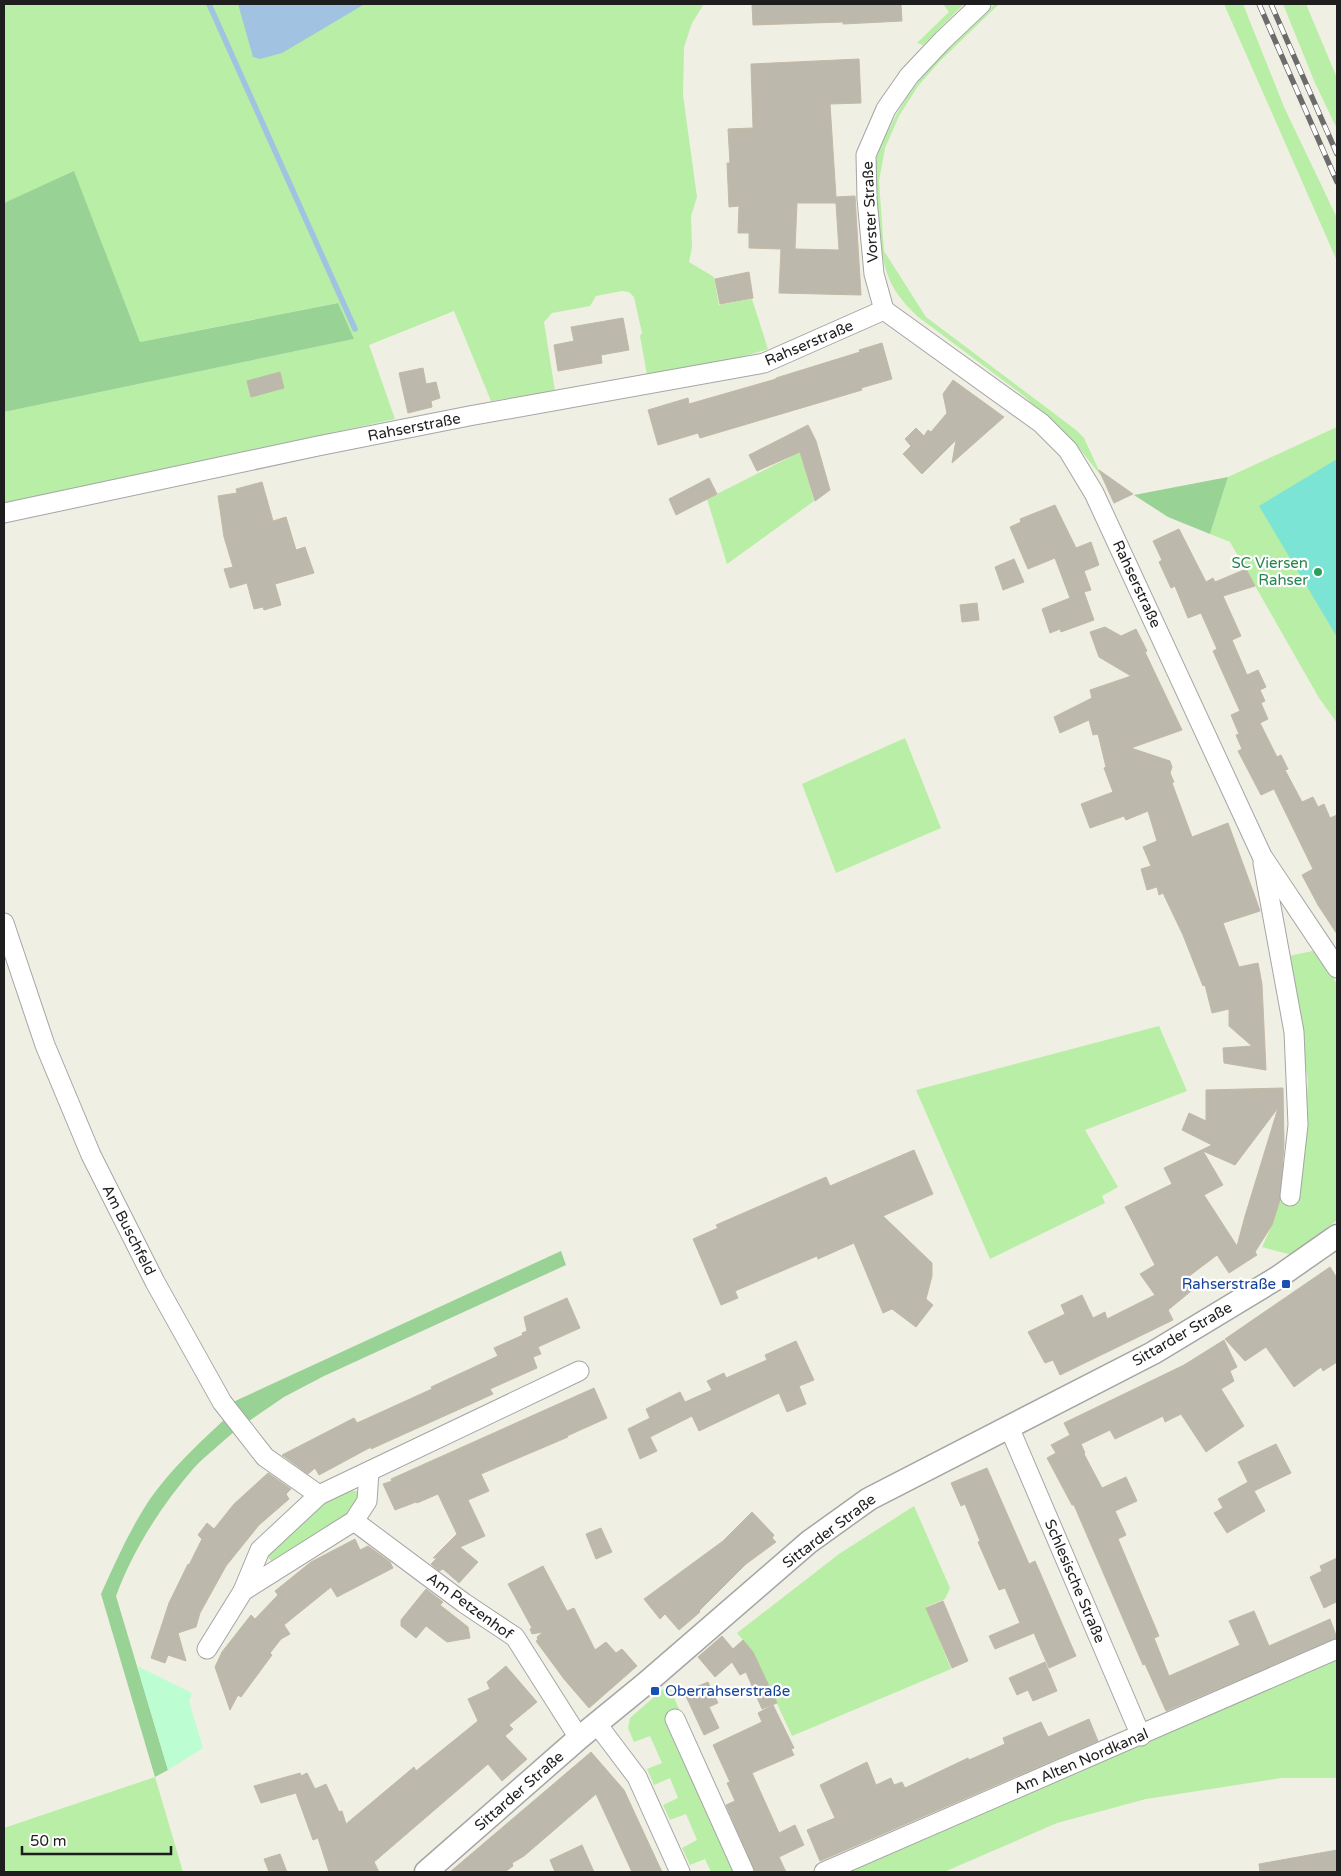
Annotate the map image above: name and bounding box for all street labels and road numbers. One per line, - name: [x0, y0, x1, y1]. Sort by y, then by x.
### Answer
- street label: Vorster Straße: [858, 161, 882, 263]
- street label: Rahserstraße: [762, 316, 856, 370]
- street label: Rahserstraße: [366, 409, 462, 445]
- street label: Rahserstraße: [1109, 537, 1165, 631]
- street label: Am Buschfeld: [98, 1182, 160, 1278]
- street label: Sittarder Straße: [1129, 1298, 1235, 1370]
- street label: Sittarder Straße: [779, 1490, 879, 1572]
- street label: Schlesische Straße: [1041, 1516, 1109, 1646]
- street label: Am Petzenhof: [424, 1569, 517, 1643]
- street label: Am Alten Nordkanal: [1011, 1724, 1151, 1798]
- street label: Sittarder Straße: [471, 1747, 567, 1835]

